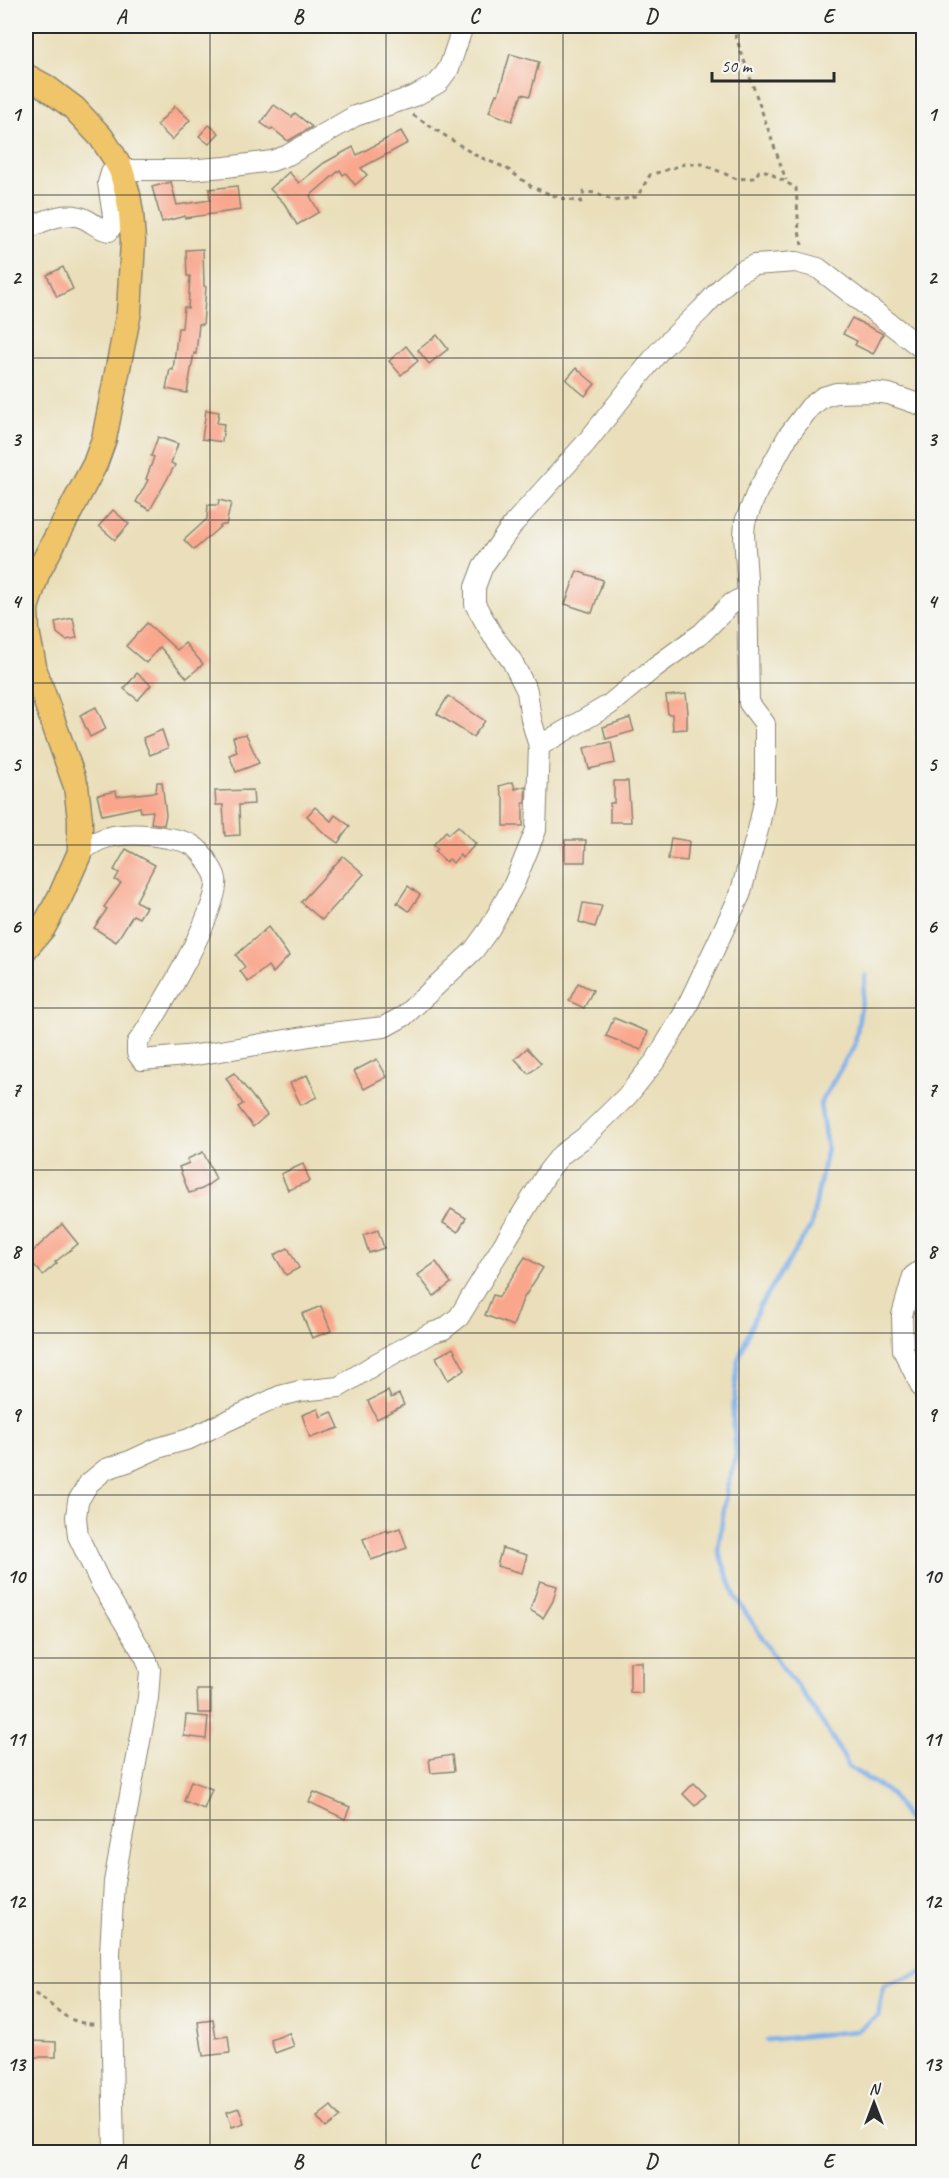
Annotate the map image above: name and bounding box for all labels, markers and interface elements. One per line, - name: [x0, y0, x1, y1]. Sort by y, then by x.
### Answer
- text: A: [116, 4, 128, 29]
- text: B: [293, 4, 305, 29]
- text: C: [469, 4, 481, 29]
- text: D: [645, 4, 659, 29]
- text: E: [823, 4, 837, 29]
- scale bar: [712, 45, 834, 83]
- text: 50 m: [721, 55, 754, 77]
- text: 1: [12, 102, 23, 127]
- text: 1: [928, 102, 939, 127]
- text: 2: [12, 265, 23, 290]
- text: 2: [928, 265, 939, 290]
- text: 3: [12, 427, 23, 452]
- text: 3: [928, 427, 939, 452]
- text: 4: [12, 589, 24, 614]
- text: 4: [928, 589, 940, 614]
- text: 5: [12, 752, 23, 777]
- text: 5: [928, 752, 939, 777]
- text: 6: [11, 914, 22, 939]
- text: 6: [927, 914, 938, 939]
- text: 7: [12, 1077, 23, 1102]
- text: 7: [928, 1077, 939, 1102]
- text: 8: [12, 1239, 24, 1264]
- text: 8: [928, 1239, 940, 1264]
- text: 9: [12, 1402, 23, 1427]
- text: 9: [928, 1402, 939, 1427]
- text: 10: [7, 1564, 27, 1589]
- text: 10: [923, 1564, 943, 1589]
- text: 11: [7, 1727, 27, 1752]
- text: 11: [923, 1727, 943, 1752]
- text: 12: [7, 1889, 27, 1914]
- text: 12: [923, 1889, 943, 1914]
- text: 13: [7, 2052, 27, 2077]
- text: 13: [923, 2052, 943, 2077]
- north arrow: [844, 2073, 904, 2133]
- text: N: [869, 2079, 882, 2099]
- text: A: [116, 2149, 128, 2174]
- text: B: [293, 2149, 305, 2174]
- text: C: [469, 2149, 481, 2174]
- text: D: [645, 2149, 659, 2174]
- text: E: [823, 2149, 837, 2174]

